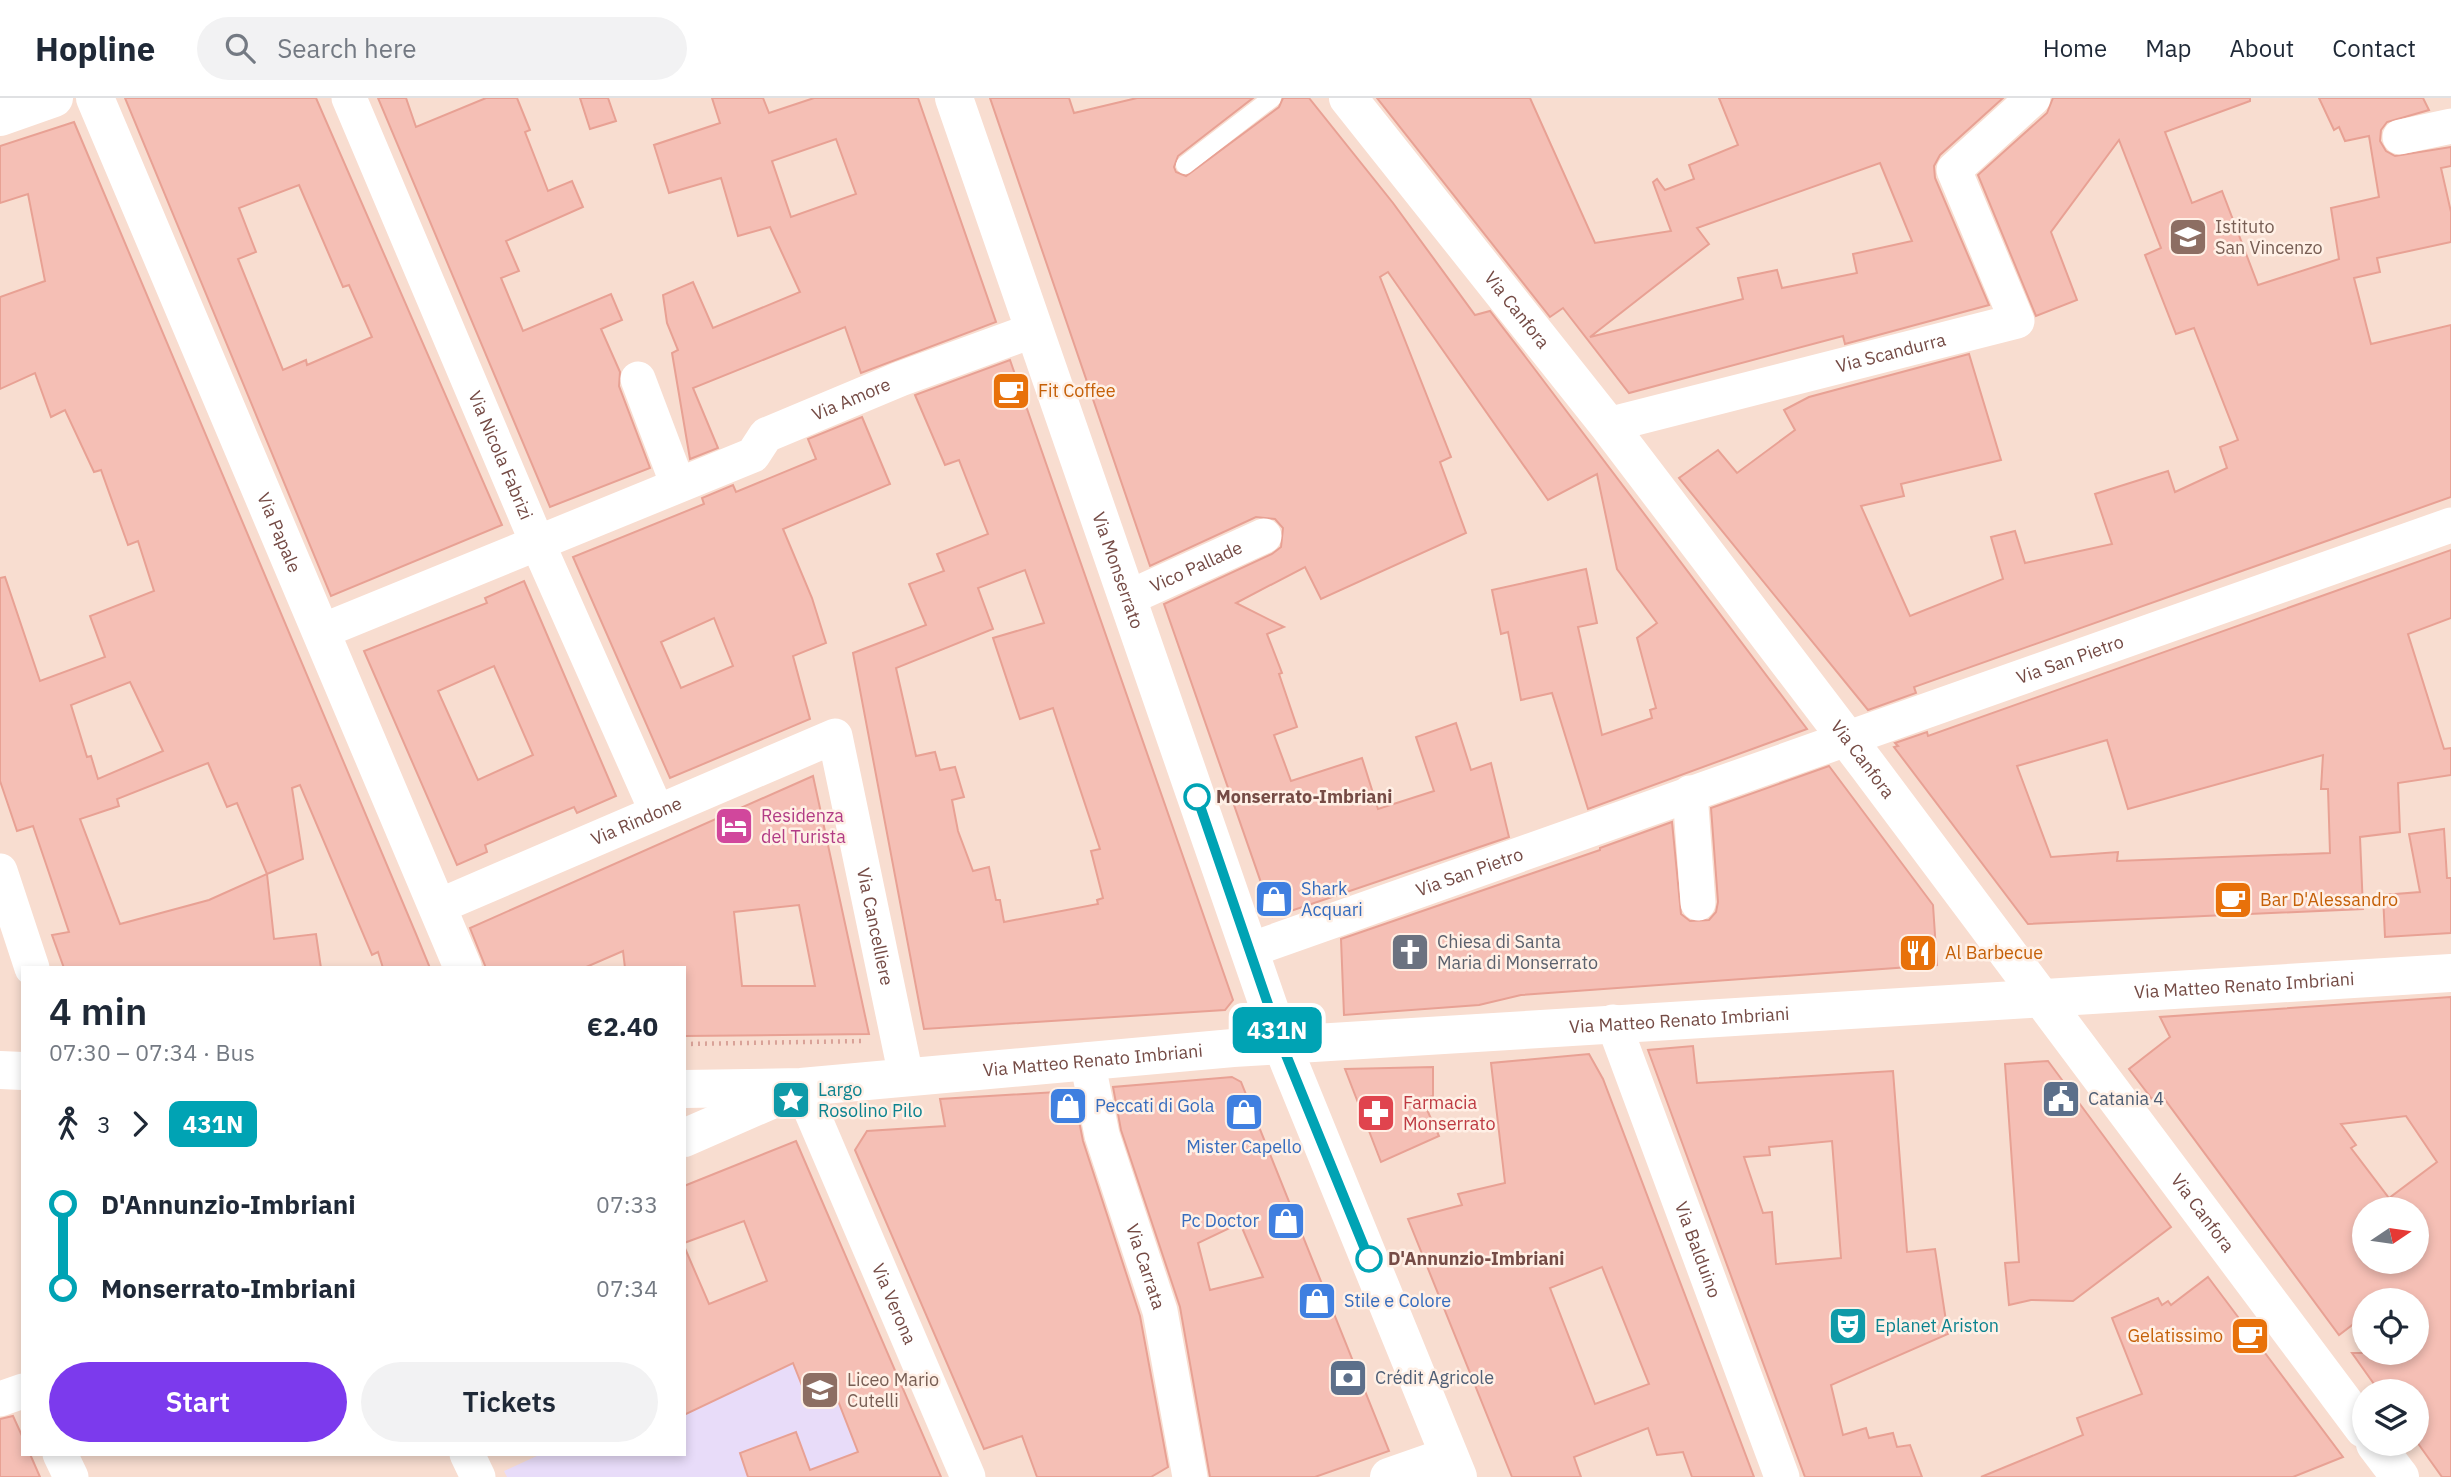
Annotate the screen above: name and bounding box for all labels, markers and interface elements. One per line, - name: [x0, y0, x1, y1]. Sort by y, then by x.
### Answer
- search box: [197, 17, 687, 80]
- text: Hopline: [35, 27, 155, 70]
- icon: search: [221, 29, 259, 67]
- text: Search here: [277, 31, 417, 65]
- text: Home: [2043, 32, 2107, 64]
- text: Map: [2145, 32, 2191, 64]
- text: About: [2229, 32, 2294, 64]
- text: Contact: [2332, 32, 2416, 64]
- place label: Istituto San Vincenzo: [2215, 215, 2323, 259]
- school or university icon: Istituto San Vincenzo: [2167, 216, 2209, 258]
- street label: Via Canfora: [1479, 266, 1555, 353]
- street label: Via Scandurra: [1834, 327, 1948, 378]
- cafe icon: Fit Coffee: [990, 370, 1032, 412]
- street label: Via Amore: [808, 372, 894, 426]
- place label: Fit Coffee: [1038, 379, 1116, 402]
- street label: Via Nicola Fabrizi: [463, 387, 538, 523]
- street label: Via Papale: [252, 489, 306, 576]
- street label: Via Monserrato: [1087, 509, 1149, 632]
- street label: Vico Pallade: [1146, 535, 1246, 597]
- street label: Via San Pietro: [2013, 630, 2127, 689]
- street label: Via Canfora: [1826, 715, 1900, 803]
- marker: Monserrato-Imbriani: [1184, 784, 1210, 810]
- place label: Monserrato-Imbriani: [1216, 785, 1392, 808]
- street label: Via Rindone: [587, 791, 685, 850]
- place label: Residenza del Turista: [761, 804, 846, 848]
- hotel icon: Residenza del Turista: [713, 805, 755, 847]
- street label: Via San Pietro: [1413, 842, 1526, 901]
- street label: Via Cancelliere: [852, 866, 899, 988]
- place label: Shark Acquari: [1301, 877, 1363, 921]
- shop icon: Shark Acquari: [1253, 878, 1295, 920]
- cafe icon: Bar D'Alessandro: [2212, 879, 2254, 921]
- place label: Bar D'Alessandro: [2260, 888, 2398, 911]
- place label: Chiesa di Santa Maria di Monserrato: [1437, 930, 1598, 974]
- church icon: Chiesa di Santa Maria di Monserrato: [1389, 931, 1431, 973]
- restaurant icon: Al Barbecue: [1897, 932, 1939, 974]
- place label: Al Barbecue: [1945, 941, 2043, 964]
- street label: Via Matteo Renato Imbriani: [2133, 967, 2355, 1003]
- text: 4 min: [49, 986, 147, 1035]
- street label: Via Matteo Renato Imbriani: [1569, 1002, 1790, 1038]
- line badge: 431N: [1228, 1007, 1326, 1053]
- text: €2.40: [587, 1009, 658, 1043]
- text: 431N: [1247, 1014, 1307, 1046]
- text: 07:30 – 07:34 · Bus: [49, 1037, 255, 1067]
- street label: Via Matteo Renato Imbriani: [982, 1039, 1204, 1082]
- place label: Largo Rosolino Pilo: [818, 1078, 923, 1122]
- public building icon: Catania 4: [2040, 1078, 2082, 1120]
- place icon: Largo Rosolino Pilo: [770, 1079, 812, 1121]
- shop icon: Peccati di Gola: [1047, 1085, 1089, 1127]
- place label: Catania 4: [2088, 1087, 2164, 1110]
- shop icon: Mister Capello: [1223, 1091, 1265, 1133]
- place label: Farmacia Monserrato: [1403, 1091, 1496, 1135]
- pharmacy icon: Farmacia Monserrato: [1355, 1092, 1397, 1134]
- place label: Peccati di Gola: [1095, 1094, 1215, 1117]
- icon: walk: [49, 1105, 87, 1143]
- icon: forward: [121, 1105, 159, 1143]
- text: 431N: [183, 1108, 243, 1140]
- text: 3: [97, 1109, 111, 1139]
- place label: Mister Capello: [1186, 1135, 1302, 1158]
- street label: Via Canfora: [2166, 1169, 2240, 1257]
- text: D'Annunzio-Imbriani: [101, 1187, 356, 1221]
- text: 07:33: [596, 1189, 658, 1219]
- north arrow: [2352, 1197, 2429, 1274]
- map controls: [2352, 1197, 2429, 1456]
- street label: Via Balduino: [1670, 1198, 1726, 1301]
- shop icon: Pc Doctor: [1265, 1200, 1307, 1242]
- place label: Pc Doctor: [1181, 1209, 1259, 1232]
- street label: Via Carrata: [1121, 1221, 1171, 1313]
- marker: D'Annunzio-Imbriani: [1356, 1246, 1382, 1272]
- place label: D'Annunzio-Imbriani: [1388, 1247, 1564, 1270]
- street label: Via Verona: [867, 1260, 922, 1348]
- text: Monserrato-Imbriani: [101, 1271, 356, 1305]
- text: 07:34: [596, 1273, 658, 1303]
- shop icon: Stile e Colore: [1296, 1280, 1338, 1322]
- button: locate: [2352, 1288, 2429, 1365]
- place label: Stile e Colore: [1344, 1289, 1451, 1312]
- theatre icon: Eplanet Ariston: [1827, 1305, 1869, 1347]
- place label: Eplanet Ariston: [1875, 1314, 1999, 1337]
- cafe icon: Gelatissimo: [2229, 1315, 2271, 1357]
- place label: Gelatissimo: [2128, 1324, 2223, 1347]
- bank icon: Crédit Agricole: [1327, 1357, 1369, 1399]
- button: Start: [49, 1362, 347, 1442]
- button: Tickets: [361, 1362, 658, 1442]
- place label: Crédit Agricole: [1375, 1366, 1494, 1389]
- place label: Liceo Mario Cutelli: [847, 1368, 939, 1412]
- school or university icon: Liceo Mario Cutelli: [799, 1369, 841, 1411]
- button: layers: [2352, 1379, 2429, 1456]

